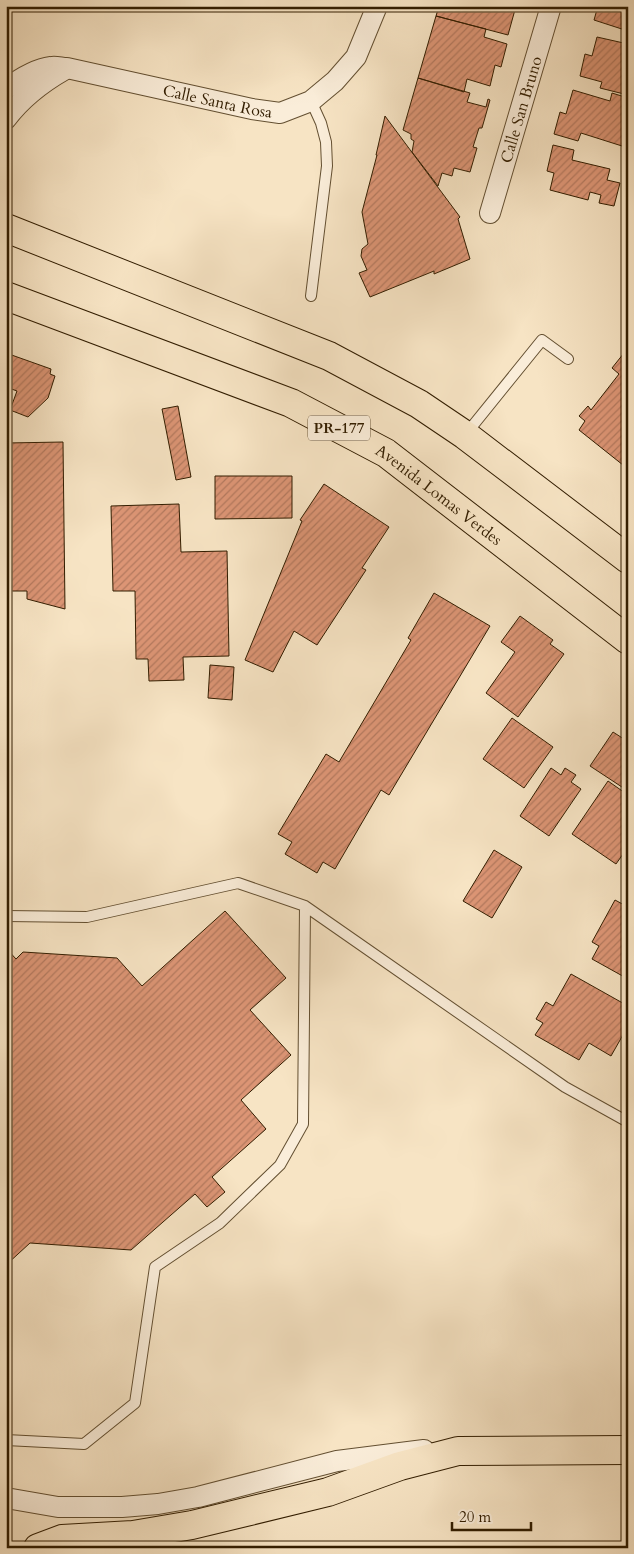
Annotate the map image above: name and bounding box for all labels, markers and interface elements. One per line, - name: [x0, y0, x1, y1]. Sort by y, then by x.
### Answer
- street label: Calle San Bruno: [495, 53, 548, 166]
- street label: Calle Santa Rosa: [161, 80, 274, 124]
- road number: PR-177: [308, 416, 370, 440]
- street label: Avenida Lomas Verdes: [372, 439, 506, 551]
- scale bar: [452, 1499, 530, 1531]
- text: 20 m: [459, 1507, 491, 1527]

